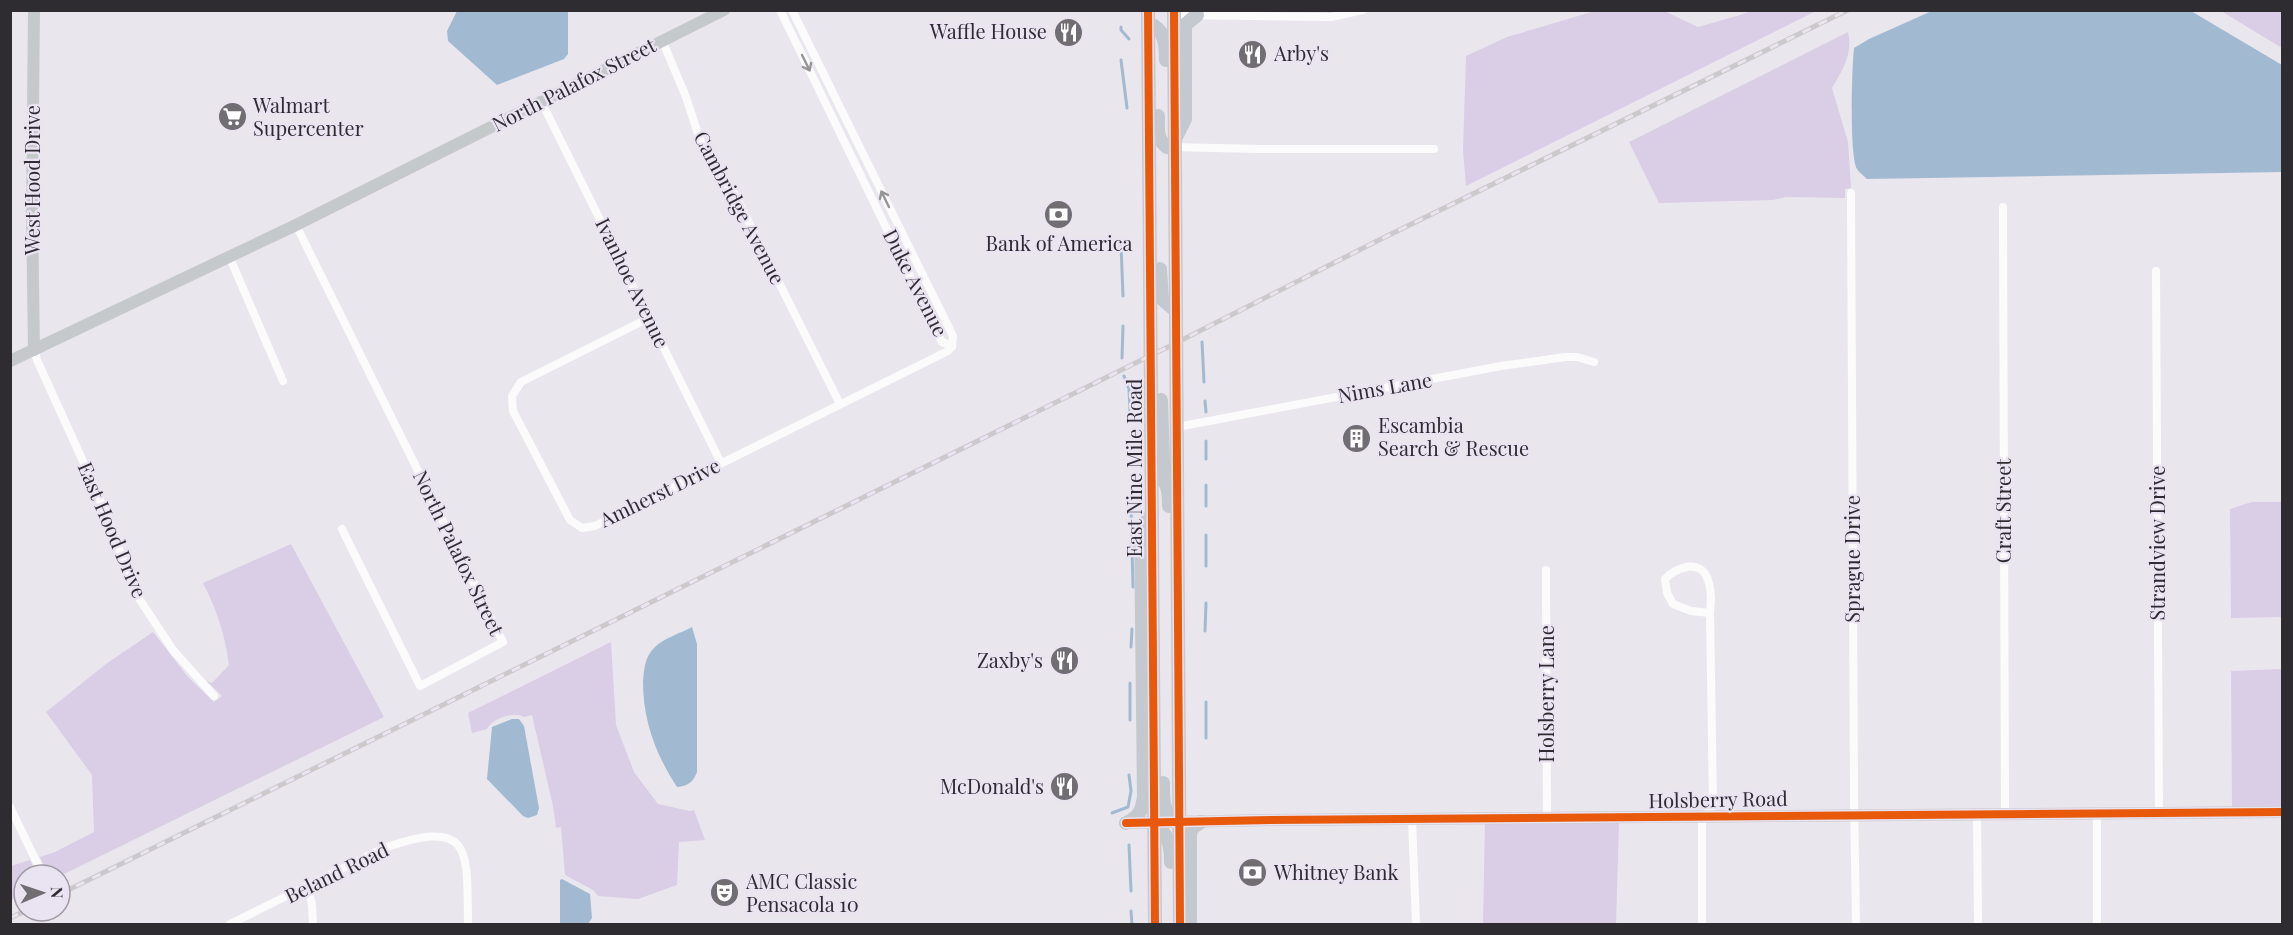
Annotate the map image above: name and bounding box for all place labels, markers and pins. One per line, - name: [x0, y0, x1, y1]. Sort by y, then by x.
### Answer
- restaurant icon: Waffle House: [1052, 16, 1084, 48]
- place label: Waffle House: [929, 17, 1047, 44]
- restaurant icon: Arby's: [1237, 38, 1269, 70]
- place label: Arby's: [1273, 39, 1329, 66]
- place label: Walmart Supercenter: [252, 91, 364, 141]
- supermarket icon: Walmart Supercenter: [216, 101, 248, 133]
- bank icon: Bank of America: [1043, 198, 1075, 230]
- place label: Bank of America: [986, 229, 1132, 256]
- place label: Escambia Search & Rescue: [1378, 411, 1529, 461]
- building icon: Escambia Search & Rescue: [1341, 422, 1373, 454]
- restaurant icon: Zaxby's: [1048, 645, 1080, 677]
- place label: Zaxby's: [977, 646, 1043, 673]
- restaurant icon: McDonald's: [1049, 771, 1081, 803]
- place label: McDonald's: [940, 772, 1044, 799]
- bank icon: Whitney Bank: [1237, 857, 1269, 889]
- place label: Whitney Bank: [1273, 858, 1398, 885]
- place label: AMC Classic Pensacola 10: [745, 867, 859, 917]
- theatre icon: AMC Classic Pensacola 10: [709, 877, 741, 909]

